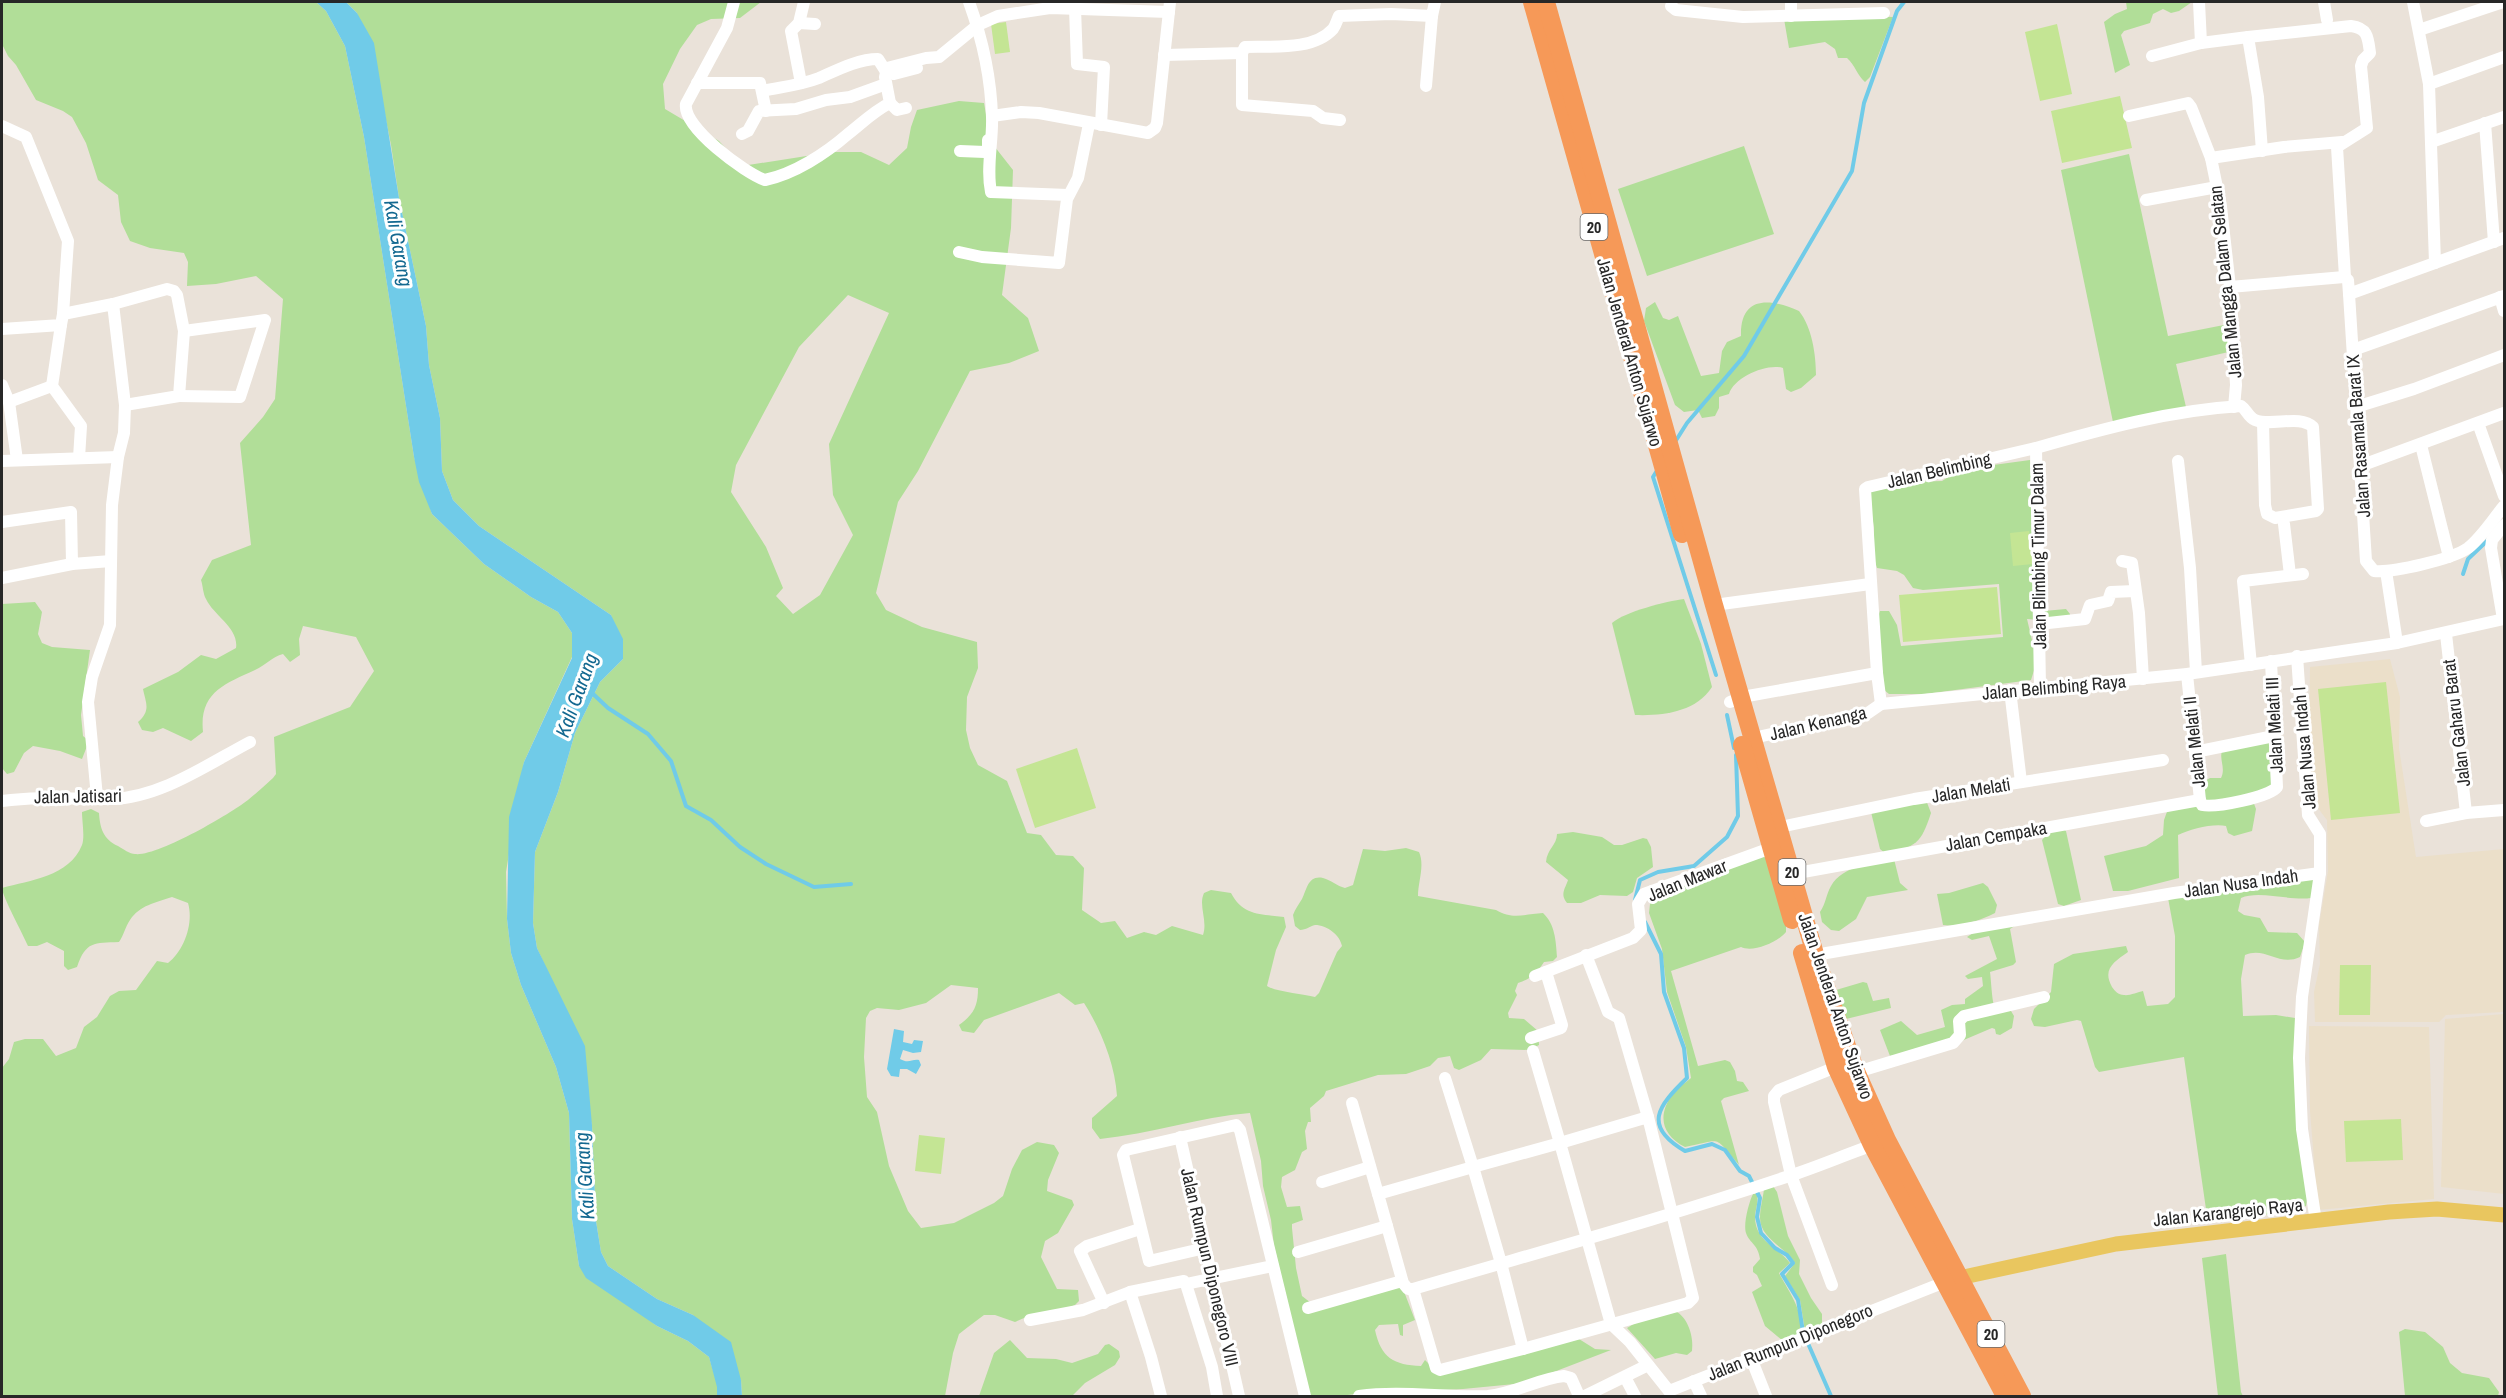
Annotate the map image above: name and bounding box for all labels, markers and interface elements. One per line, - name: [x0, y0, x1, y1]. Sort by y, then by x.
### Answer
- street label: Jalan Mangga Dalam Selatan: [2202, 184, 2248, 380]
- water label: Kali Garang: [378, 198, 420, 288]
- road number: 20: [1580, 214, 1608, 240]
- street label: Jalan Jenderal Anton Sujarwo: [1591, 255, 1669, 449]
- street label: Jalan Rasamala Barat IX: [2340, 354, 2376, 518]
- street label: Jalan Belimbing: [1885, 446, 1994, 494]
- street label: Jalan Blimbing Timur Dalam: [2024, 463, 2052, 649]
- water label: Kali Garang: [548, 649, 604, 741]
- street label: Jalan Gaharu Barat: [2436, 658, 2476, 788]
- street label: Jalan Belimbing Raya: [1981, 668, 2127, 706]
- street label: Jalan Melati III: [2259, 676, 2289, 774]
- street label: Jalan Nusa Indah I: [2286, 686, 2322, 810]
- street label: Jalan Melati II: [2177, 695, 2211, 789]
- street label: Jalan Kenanga: [1767, 700, 1869, 746]
- street label: Jalan Melati: [1930, 771, 2012, 809]
- street label: Jalan Jatisari: [34, 783, 122, 809]
- street label: Jalan Cempaka: [1943, 815, 2049, 857]
- street label: Jalan Mawar: [1644, 853, 1731, 907]
- road number: 20: [1778, 859, 1806, 885]
- street label: Jalan Nusa Indah: [2182, 863, 2300, 903]
- street label: Jalan Jenderal Anton Sujarwo: [1792, 910, 1880, 1102]
- water label: Kali Garang: [567, 1131, 601, 1221]
- street label: Jalan Rumpun Diponegoro VIII: [1175, 1165, 1245, 1369]
- street label: Jalan Karangrejo Raya: [2152, 1192, 2304, 1232]
- street label: Jalan Rumpun Diponegoro: [1704, 1297, 1876, 1387]
- road number: 20: [1978, 1321, 2004, 1347]

